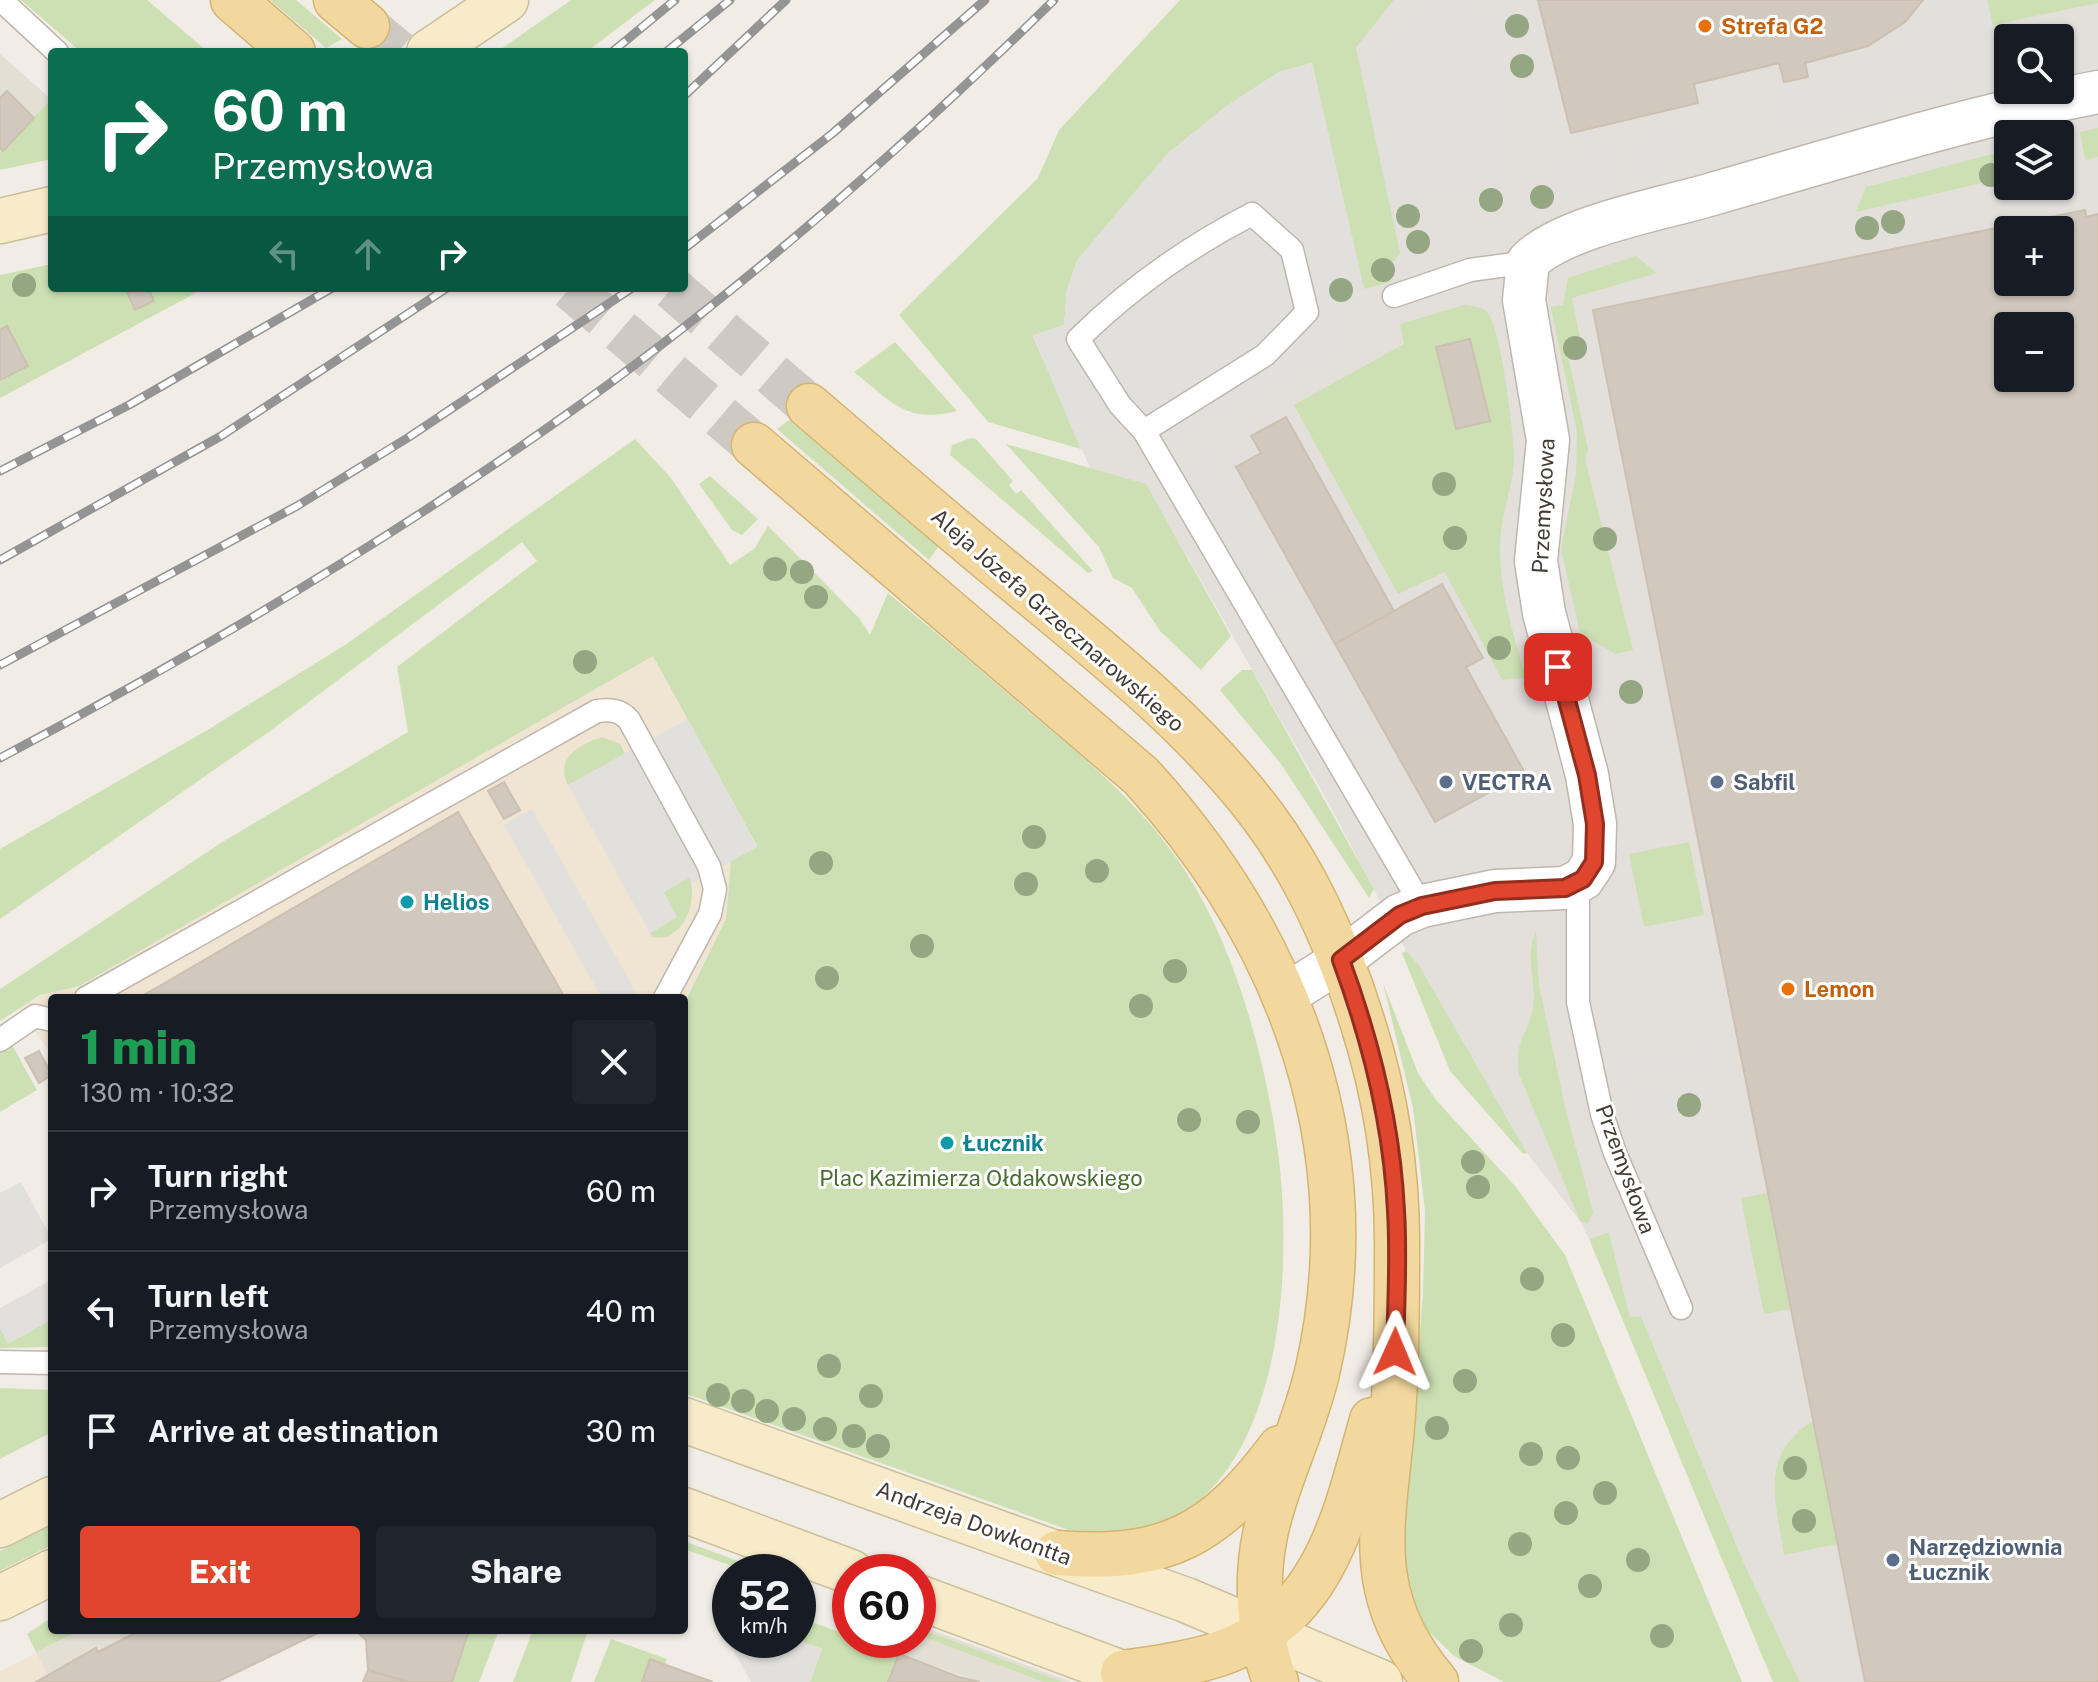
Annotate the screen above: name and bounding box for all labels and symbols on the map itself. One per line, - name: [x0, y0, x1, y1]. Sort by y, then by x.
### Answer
- place label: Strefa G2: [1721, 13, 1824, 39]
- marker: Strefa G2: [1696, 17, 1714, 35]
- street label: Przemysłowa: [1526, 438, 1560, 574]
- street label: Aleja Józefa Grzecznarowskiego: [926, 503, 1190, 737]
- pin: [1524, 633, 1592, 701]
- place label: VECTRA: [1462, 769, 1552, 795]
- place label: Sabfil: [1733, 769, 1795, 795]
- marker: VECTRA: [1437, 773, 1455, 791]
- marker: Sabfil: [1708, 773, 1726, 791]
- place label: Helios: [423, 889, 490, 915]
- marker: Helios: [398, 893, 416, 911]
- place label: Lemon: [1804, 976, 1875, 1002]
- marker: Lemon: [1779, 980, 1797, 998]
- street label: Przemysłowa: [1591, 1101, 1661, 1237]
- place label: Łucznik: [963, 1130, 1044, 1156]
- marker: Łucznik: [938, 1134, 956, 1152]
- park label: Plac Kazimierza Ołdakowskiego: [819, 1165, 1143, 1191]
- position arrow: [1353, 1310, 1437, 1394]
- street label: Andrzeja Dowkontta: [873, 1476, 1075, 1570]
- place label: Narzędziownia Łucznik: [1909, 1534, 2063, 1585]
- marker: Narzędziownia Łucznik: [1884, 1551, 1902, 1569]
- speed limit sign: 60: [832, 1554, 936, 1658]

